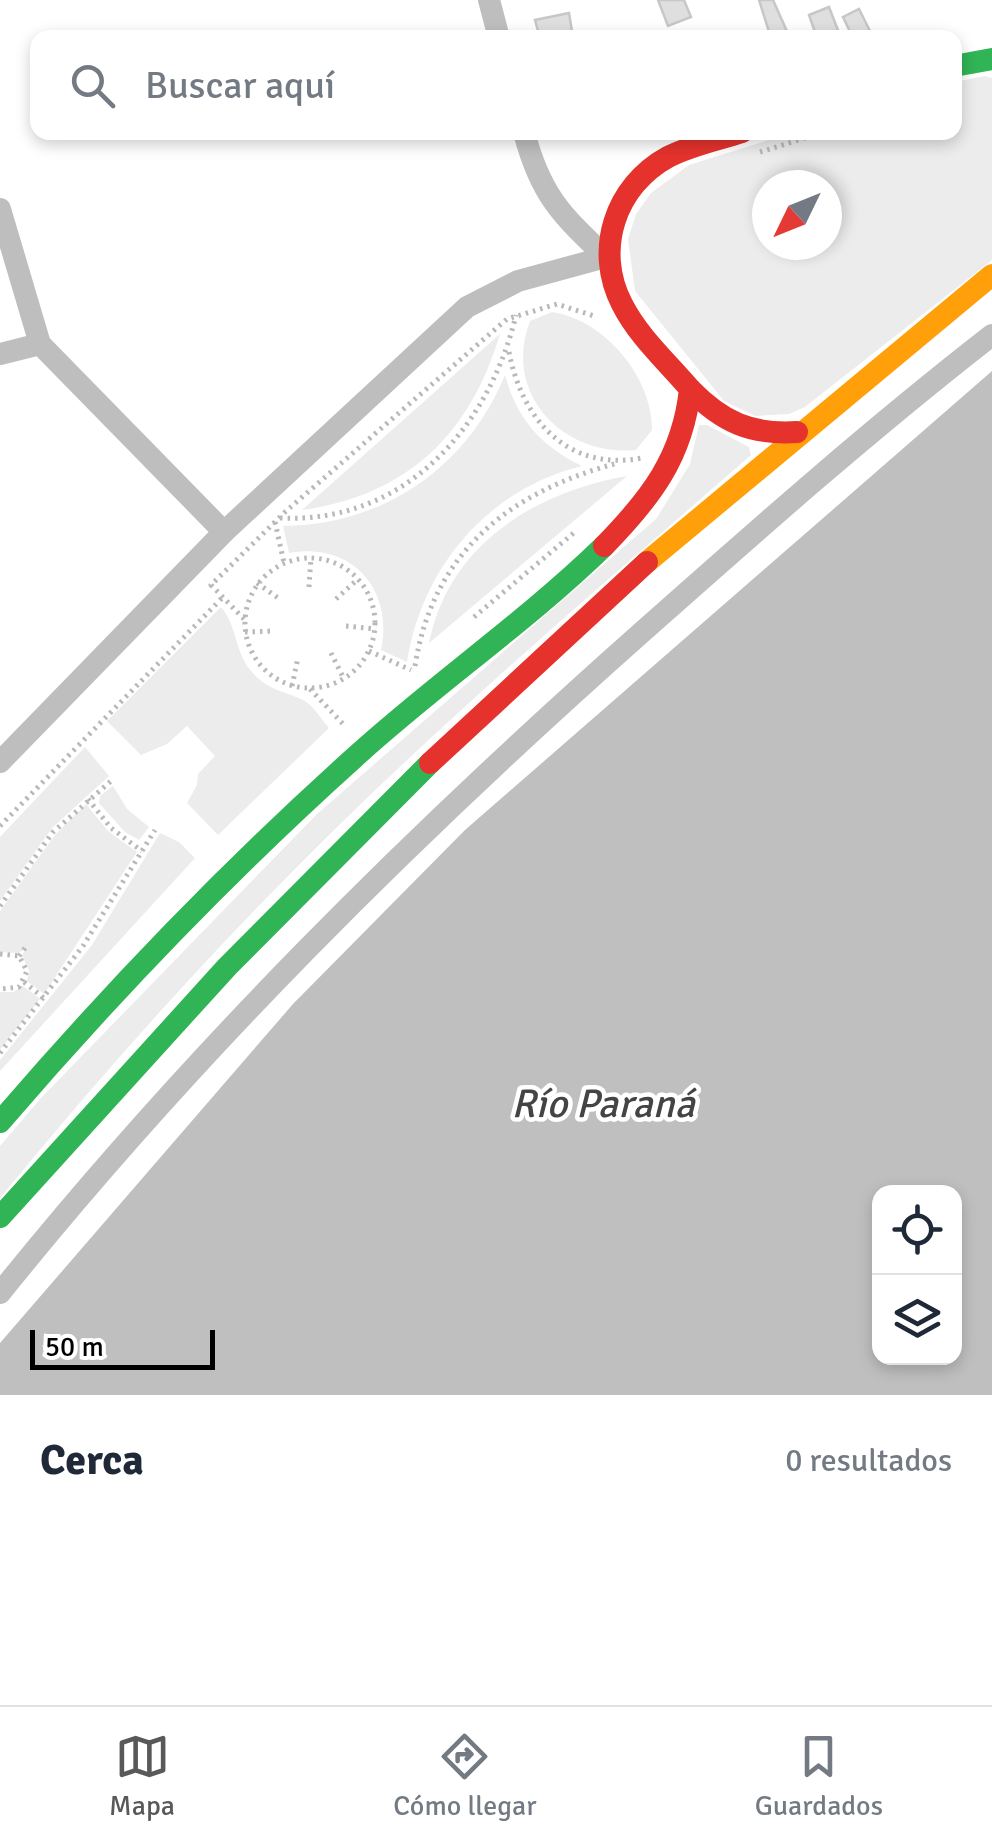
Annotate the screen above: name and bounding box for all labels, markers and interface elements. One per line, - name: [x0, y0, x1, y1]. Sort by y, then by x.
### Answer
- search box: [30, 30, 962, 140]
- icon: search: [65, 58, 120, 113]
- text: Buscar aquí: [145, 62, 335, 109]
- north arrow: [752, 170, 842, 260]
- water label: Río Paraná: [511, 1079, 697, 1129]
- map controls: [872, 1185, 962, 1365]
- button: locate: [872, 1185, 962, 1275]
- button: layers: [872, 1275, 962, 1365]
- scale bar: [30, 1325, 215, 1370]
- text: 50 m: [45, 1330, 104, 1364]
- text: Cerca: [40, 1435, 144, 1486]
- text: 0 resultados: [785, 1441, 952, 1480]
- tab: Mapa: [109, 1729, 175, 1823]
- tab: Cómo llegar: [393, 1729, 537, 1823]
- tab: Guardados: [755, 1729, 883, 1823]

